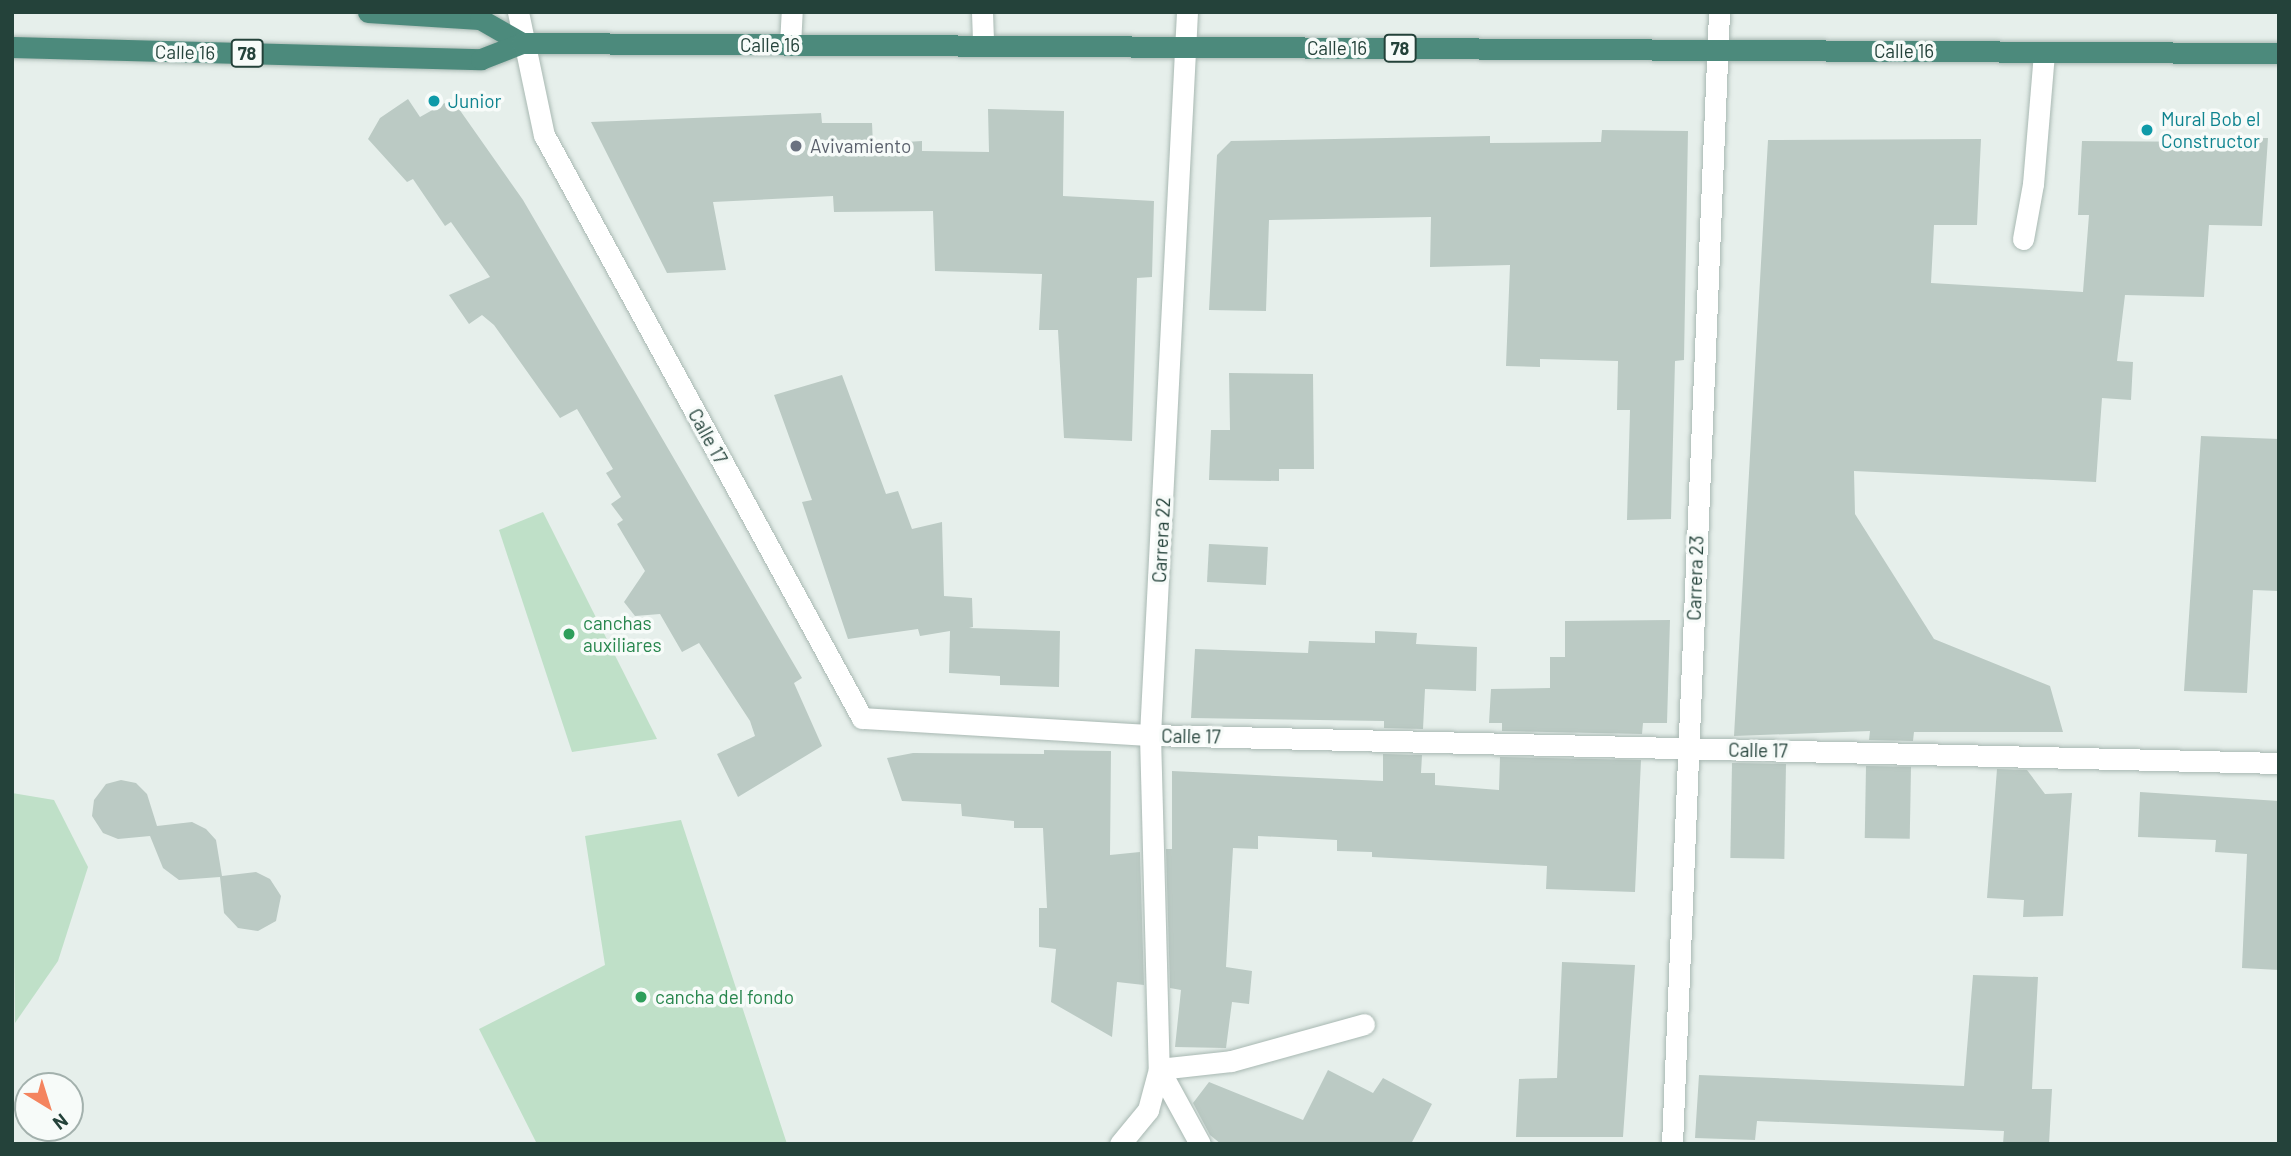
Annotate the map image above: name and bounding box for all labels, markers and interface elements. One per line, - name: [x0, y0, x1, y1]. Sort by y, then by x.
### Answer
- road number: 78: [1382, 33, 1418, 62]
- street label: Calle 16: [740, 34, 800, 56]
- street label: Calle 16: [1307, 37, 1367, 59]
- road number: 78: [230, 38, 264, 68]
- street label: Calle 16: [155, 40, 215, 64]
- street label: Calle 16: [1874, 40, 1934, 62]
- place label: Junior: [448, 90, 502, 112]
- marker: Junior: [426, 93, 442, 109]
- place label: Mural Bob el Constructor: [2161, 108, 2260, 152]
- marker: Mural Bob el Constructor: [2139, 122, 2155, 138]
- place label: Avivamiento: [810, 135, 911, 157]
- marker: Avivamiento: [788, 138, 804, 154]
- street label: Calle 17: [684, 404, 732, 468]
- street label: Carrera 22: [1147, 497, 1175, 583]
- street label: Carrera 23: [1682, 535, 1708, 621]
- place label: canchas auxiliares: [583, 612, 662, 656]
- marker: canchas auxiliares: [561, 626, 577, 642]
- street label: Calle 17: [1161, 724, 1221, 748]
- street label: Calle 17: [1728, 738, 1788, 762]
- place label: cancha del fondo: [655, 986, 794, 1008]
- marker: cancha del fondo: [633, 989, 649, 1005]
- north arrow: [14, 1072, 84, 1142]
- text: N: [49, 1109, 73, 1135]

